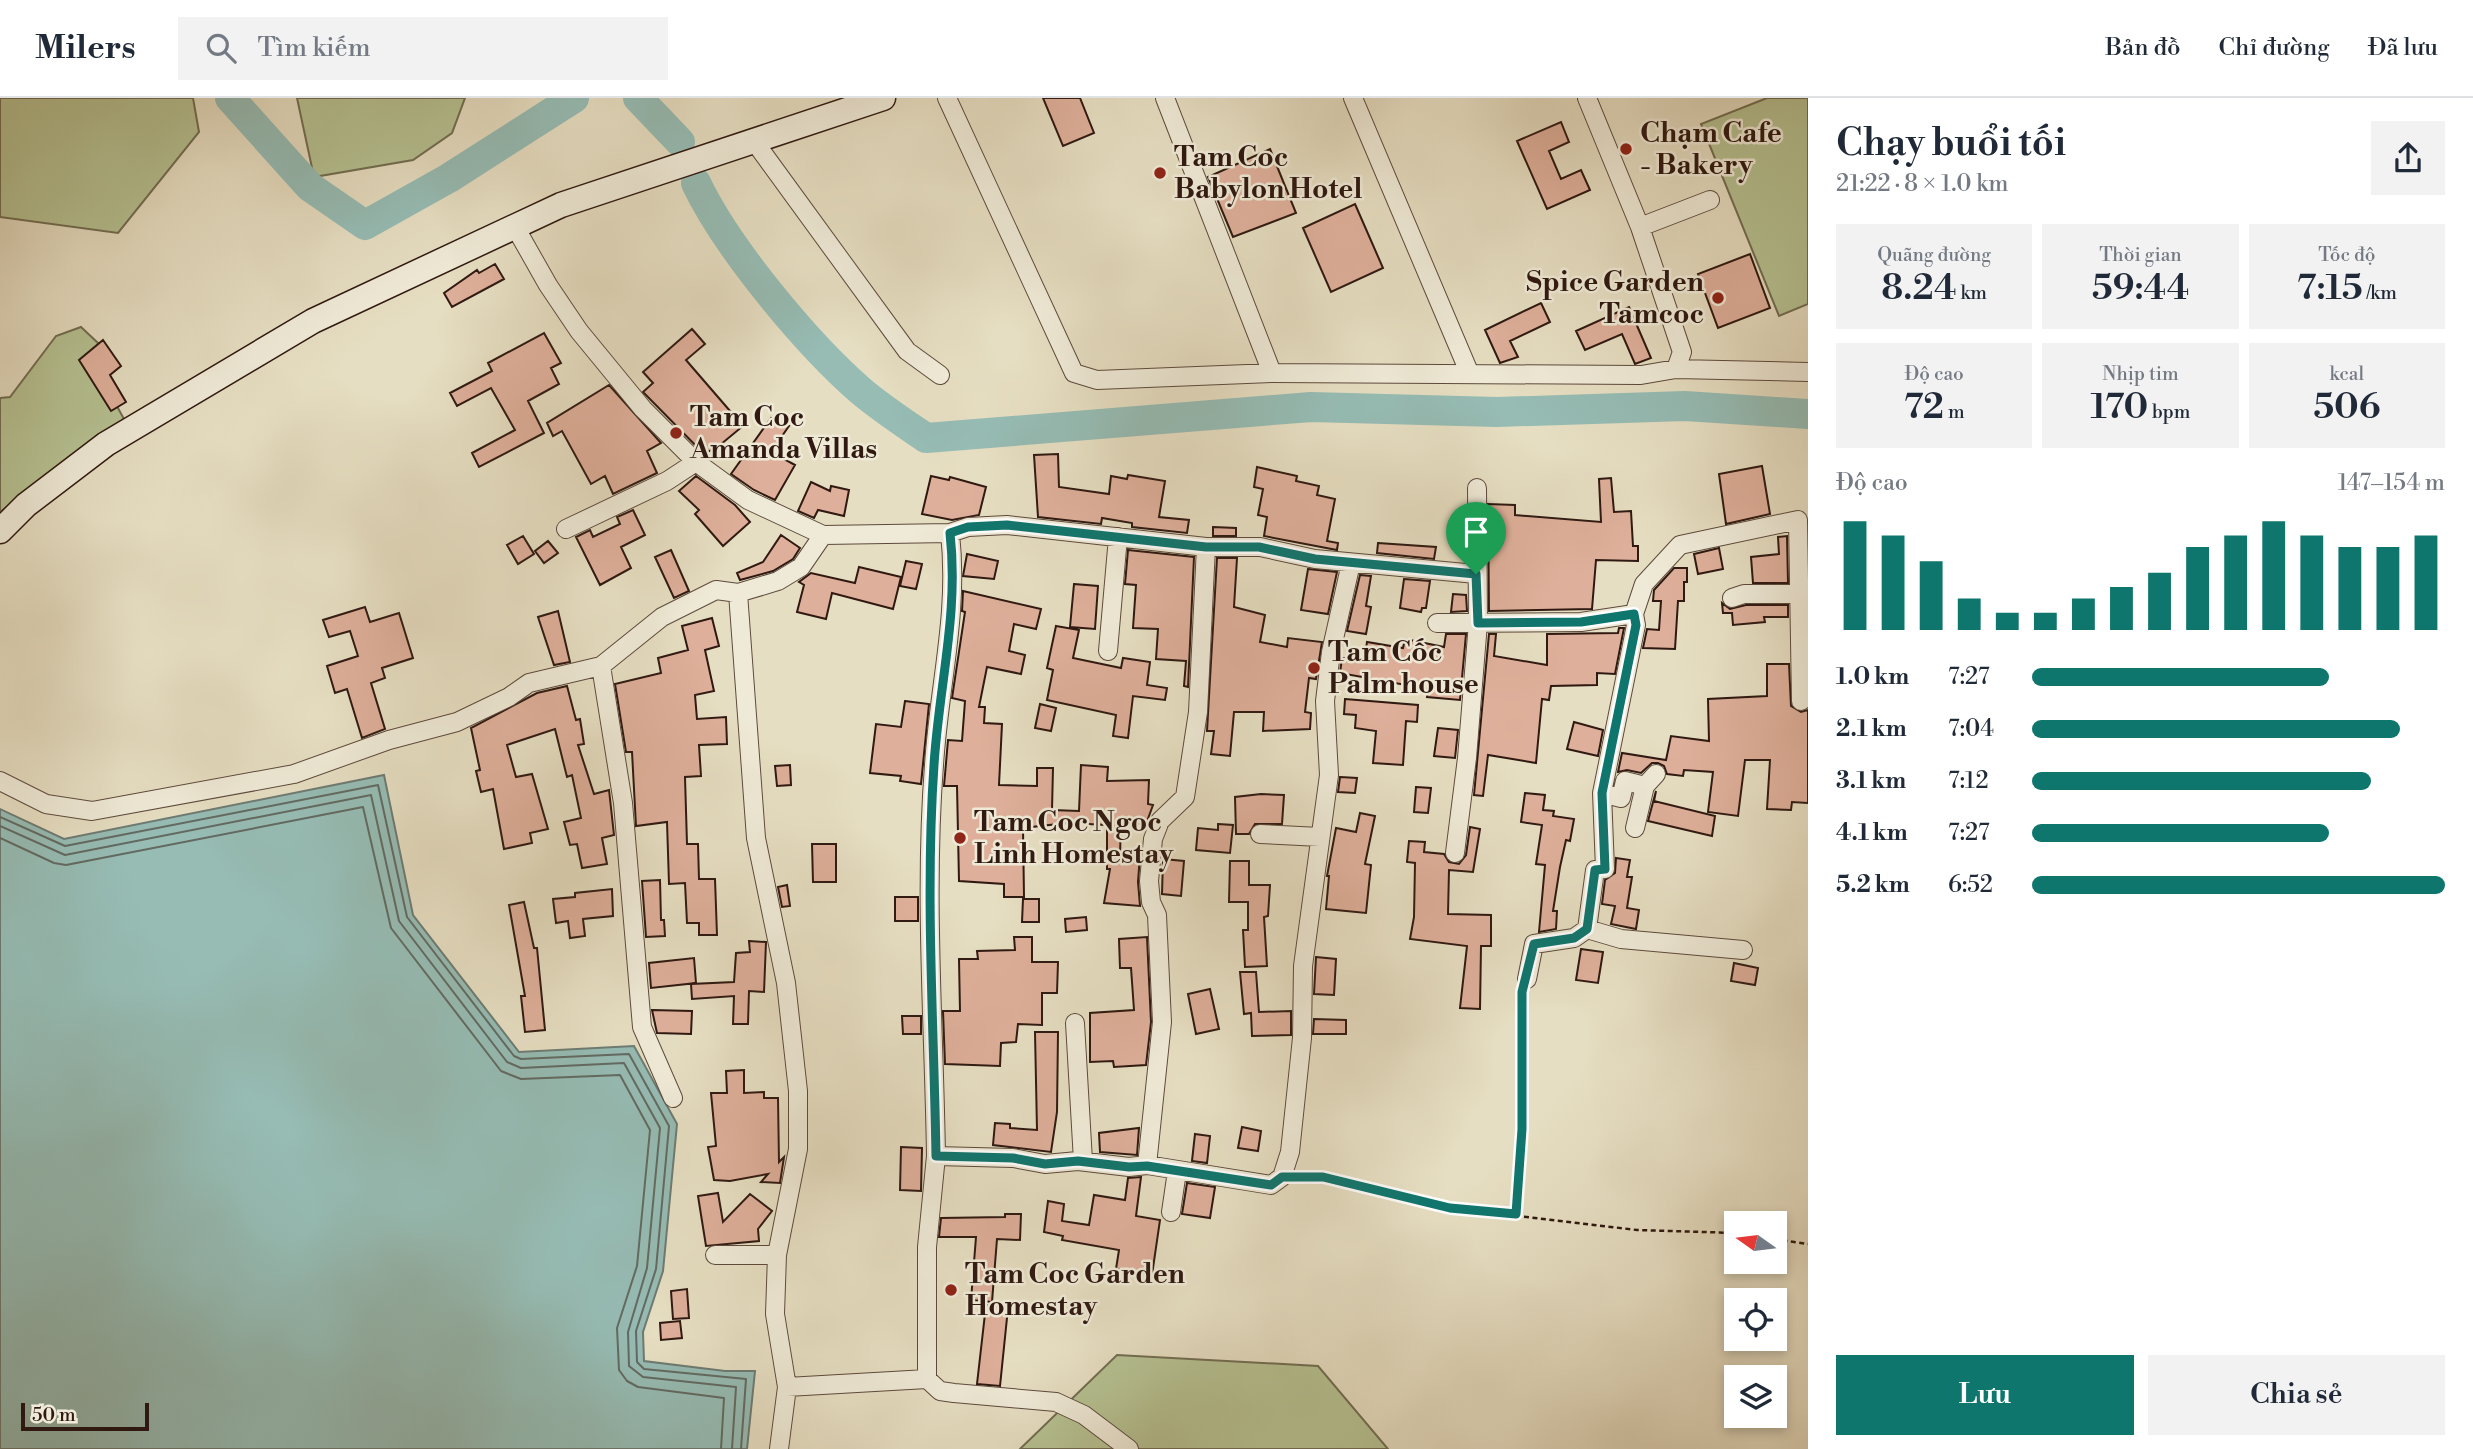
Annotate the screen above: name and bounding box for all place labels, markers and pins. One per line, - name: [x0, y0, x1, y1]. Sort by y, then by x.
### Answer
- place label: Chạm Cafe - Bakery: [1640, 116, 1782, 183]
- place label: Tam Coc Babylon Hotel: [1174, 140, 1363, 207]
- marker: Chạm Cafe - Bakery: [1618, 141, 1634, 157]
- marker: Tam Coc Babylon Hotel: [1152, 165, 1168, 181]
- place label: Spice Garden Tamcoc: [1526, 265, 1704, 332]
- marker: Spice Garden Tamcoc: [1710, 290, 1726, 306]
- place label: Tam Coc Amanda Villas: [689, 400, 877, 467]
- marker: Tam Coc Amanda Villas: [668, 425, 684, 441]
- pin: [1446, 502, 1506, 574]
- place label: Tam Cốc Palm house: [1328, 635, 1479, 702]
- marker: Tam Cốc Palm house: [1306, 660, 1322, 676]
- place label: Tam Coc Ngoc Linh Homestay: [974, 805, 1174, 872]
- marker: Tam Coc Ngoc Linh Homestay: [952, 830, 968, 846]
- place label: Tam Coc Garden Homestay: [965, 1257, 1185, 1324]
- marker: Tam Coc Garden Homestay: [943, 1282, 959, 1298]

